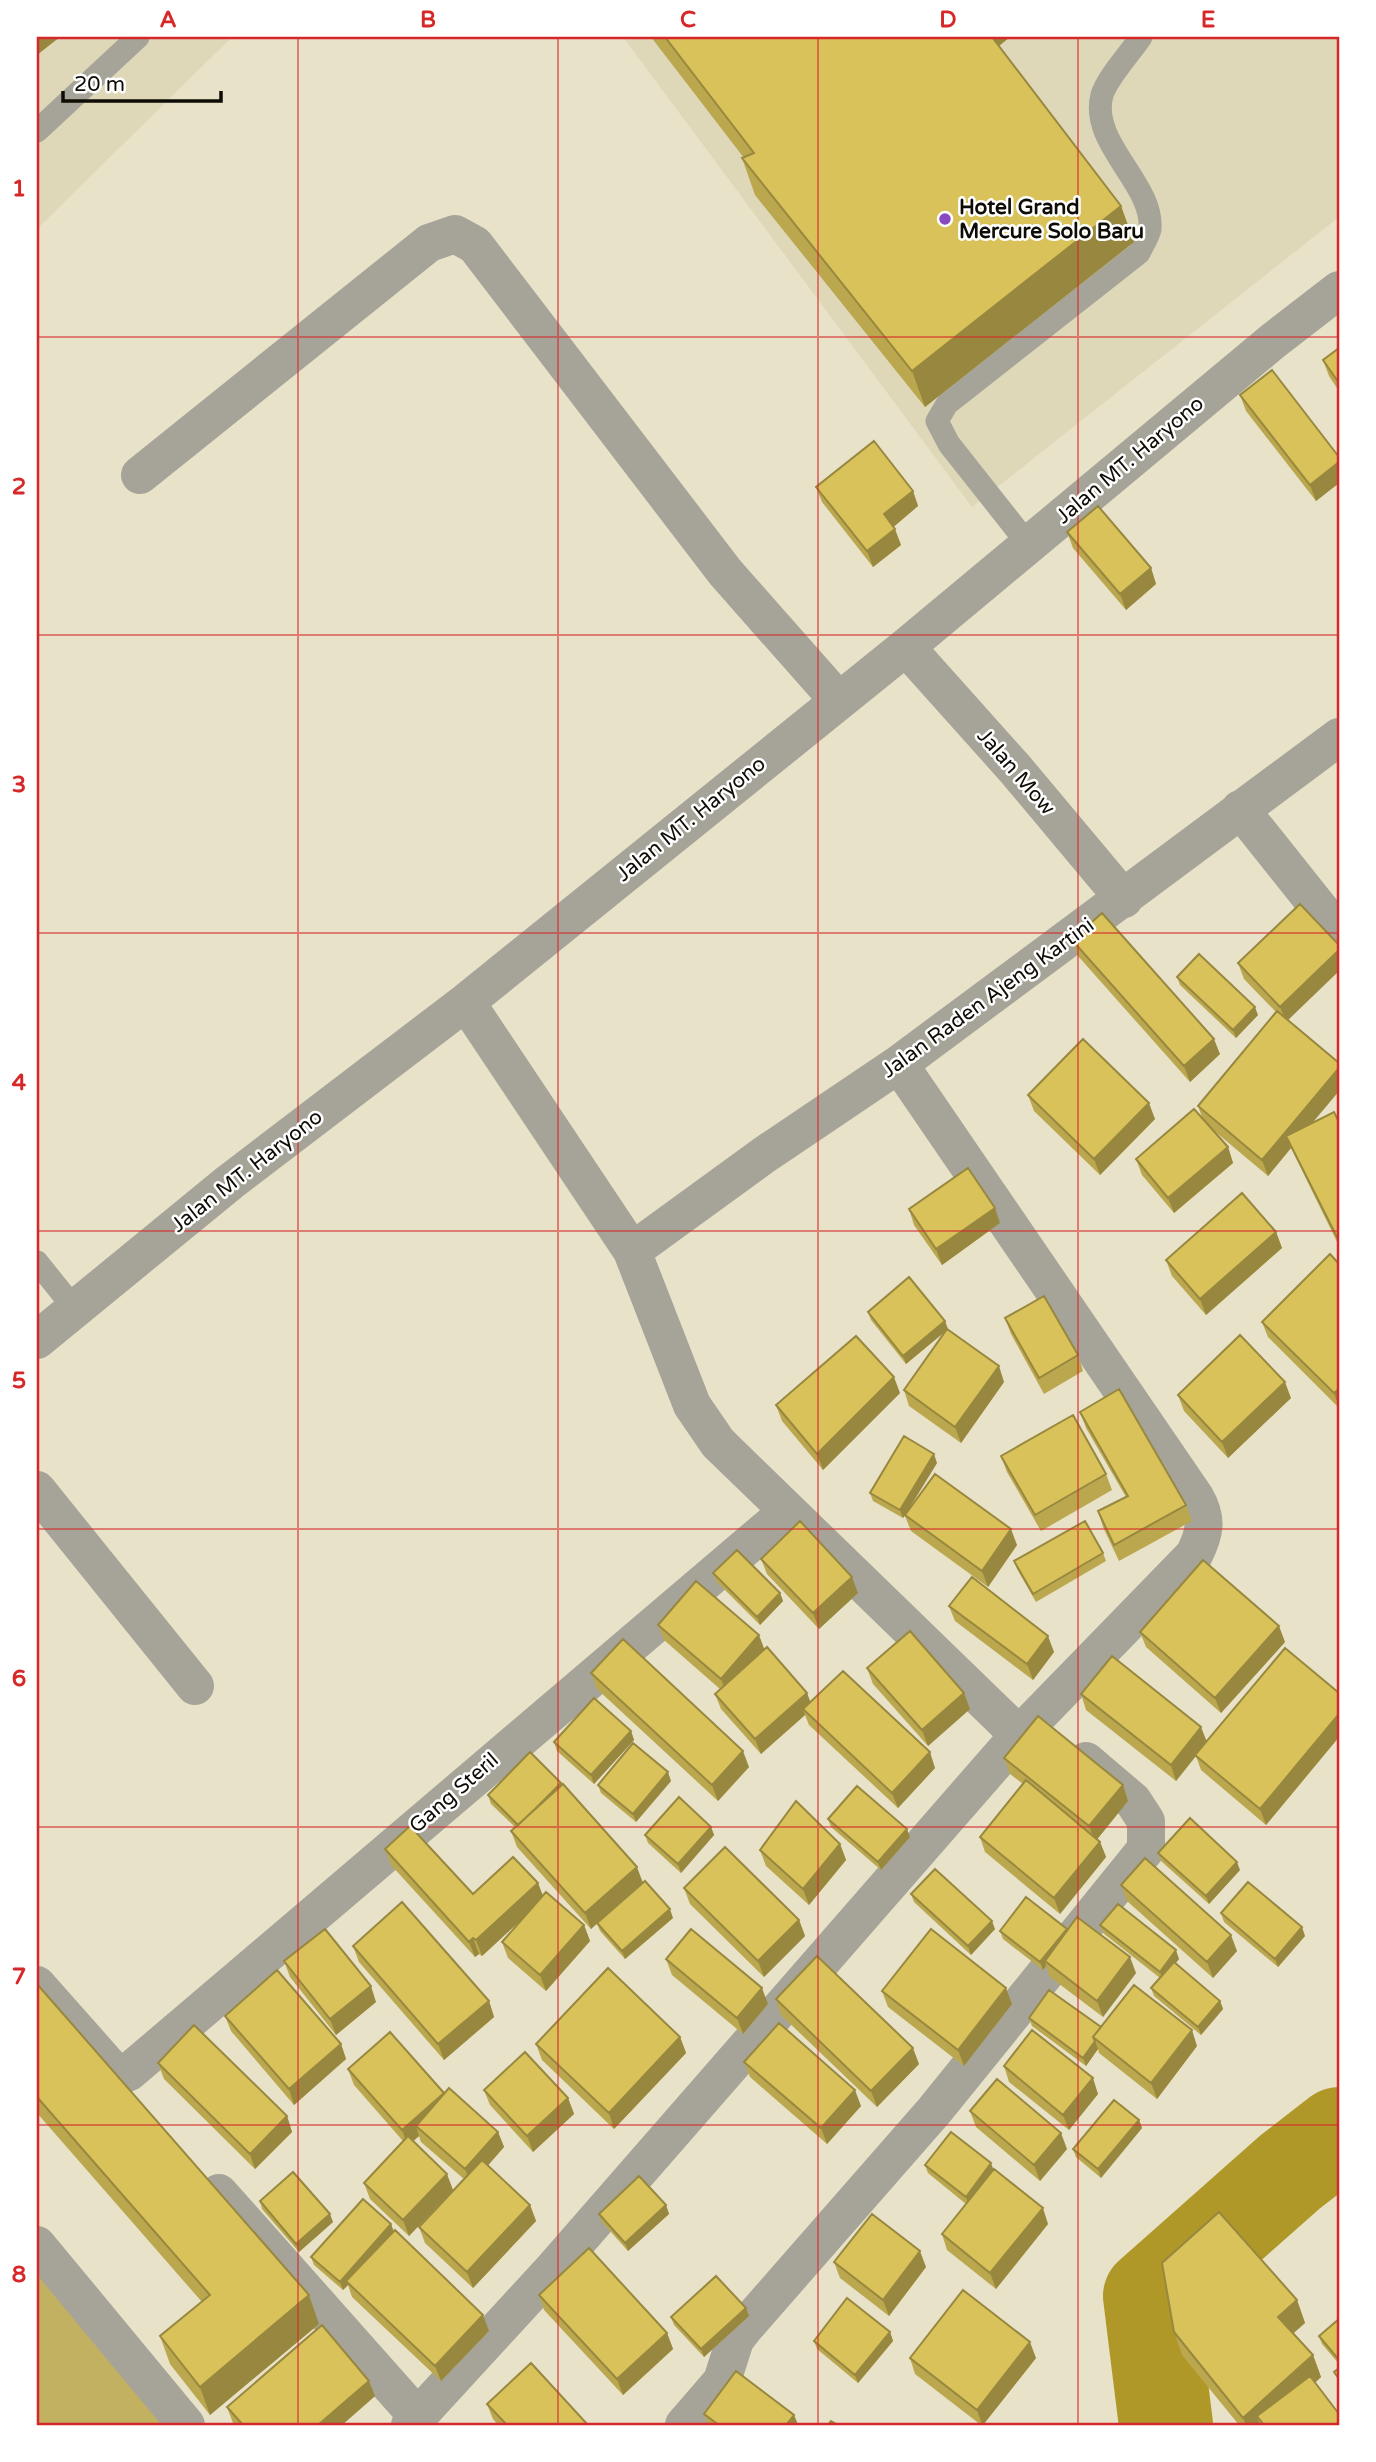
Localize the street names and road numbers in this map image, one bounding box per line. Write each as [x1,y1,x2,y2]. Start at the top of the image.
street label: Jalan MT. Haryono [1051,391,1209,529]
street label: Jalan Mow [972,724,1060,821]
street label: Jalan MT. Haryono [611,751,771,887]
street label: Jalan Raden Ajeng Kartini [877,913,1099,1083]
street label: Jalan MT. Haryono [166,1104,328,1238]
street label: Gang Steril [404,1748,504,1838]

